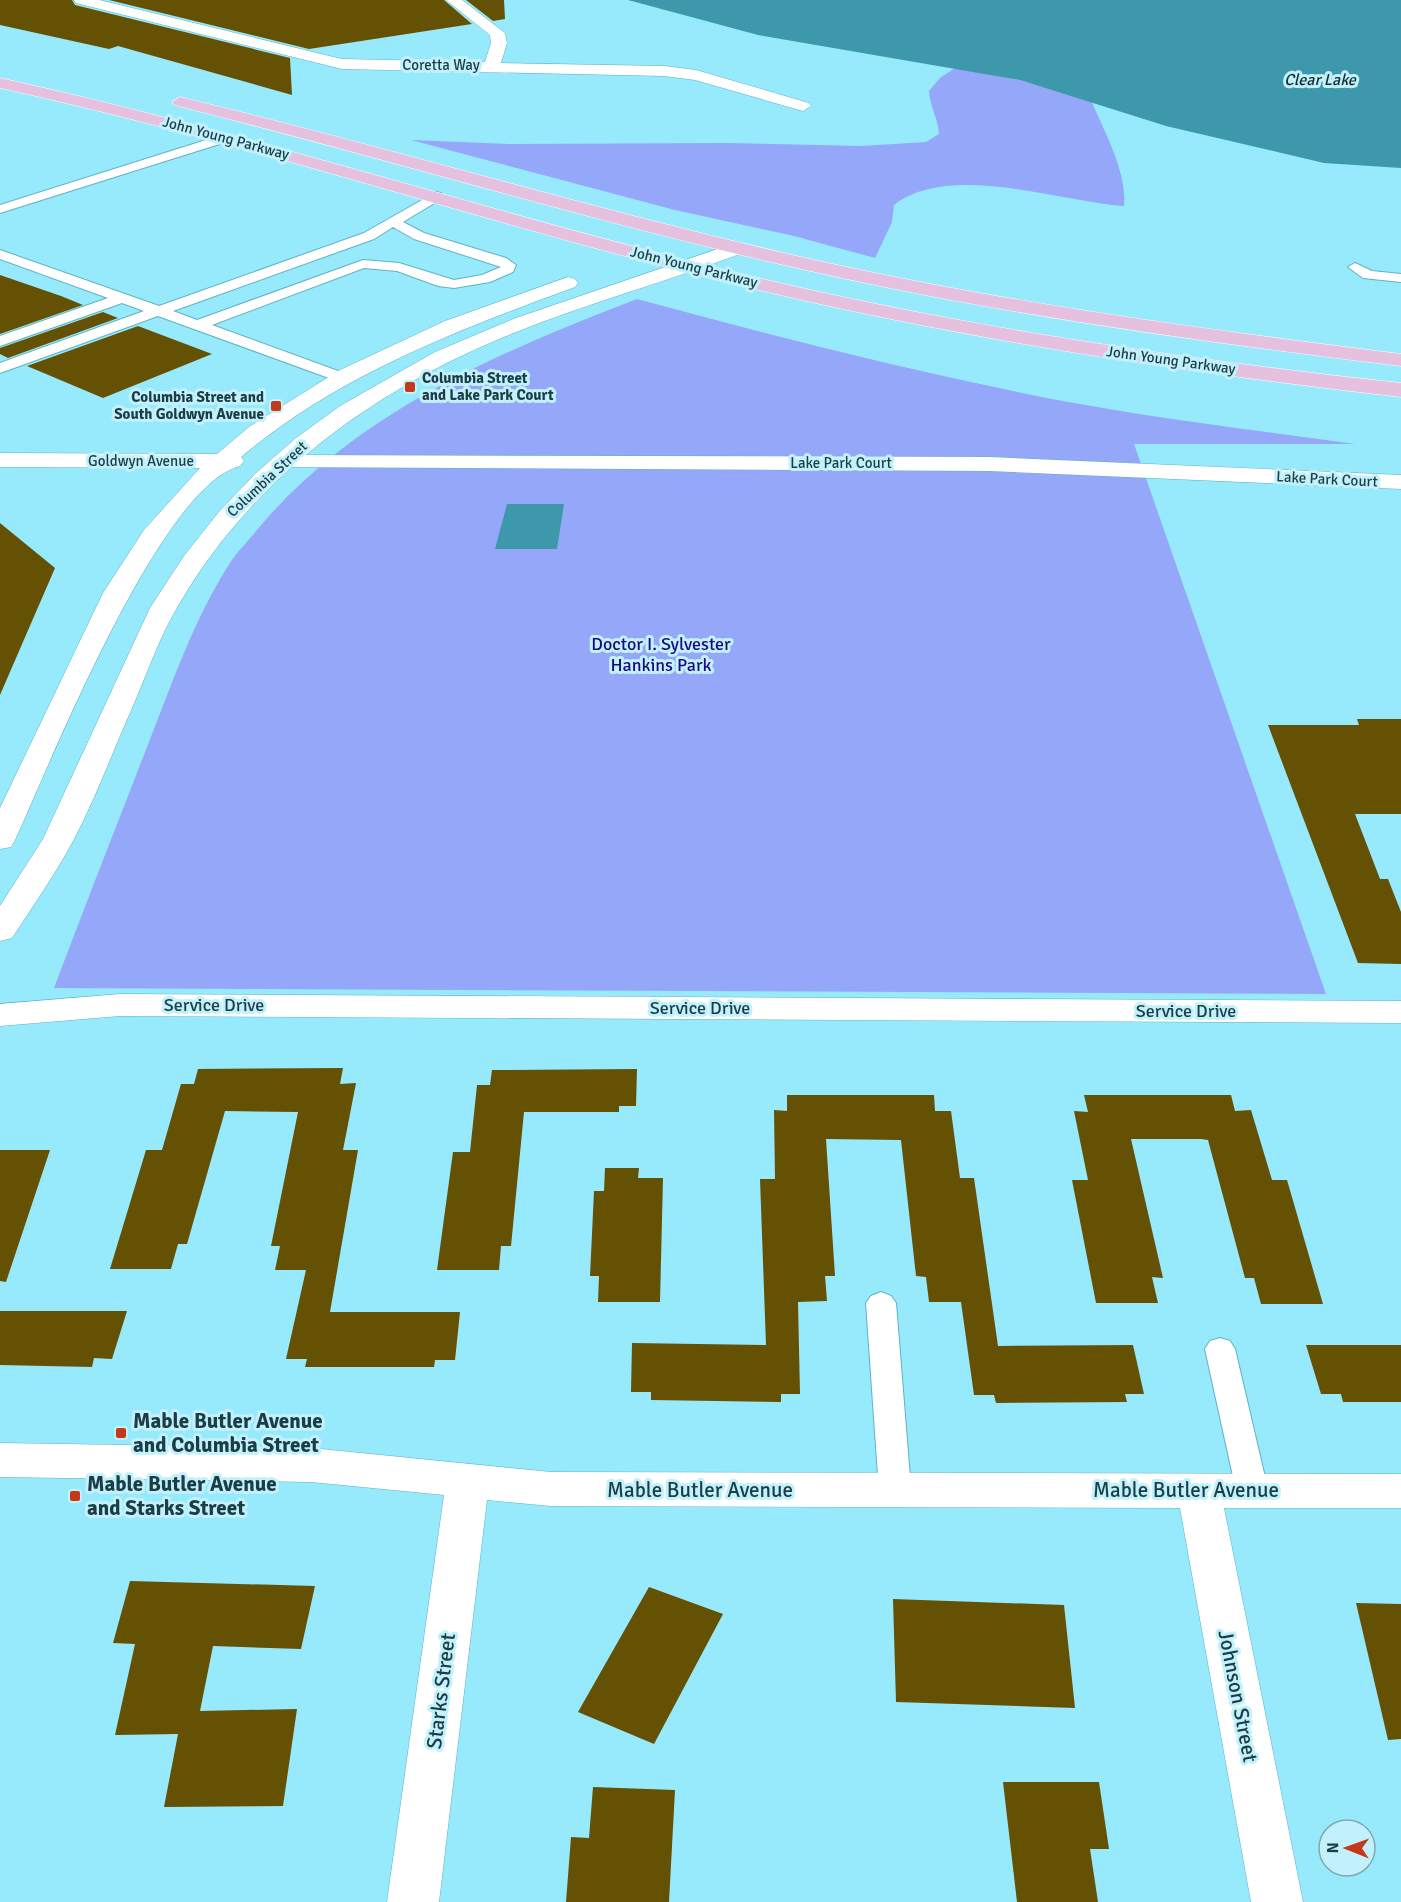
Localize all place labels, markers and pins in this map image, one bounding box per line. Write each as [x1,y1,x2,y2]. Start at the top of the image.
place label: Columbia Street and Lake Park Court [422,369,554,404]
marker: Columbia Street and Lake Park Court [403,380,417,394]
place label: Columbia Street and South Goldwyn Avenue [114,388,264,423]
marker: Columbia Street and South Goldwyn Avenue [269,399,283,413]
place label: Mable Butler Avenue and Columbia Street [133,1408,323,1458]
marker: Mable Butler Avenue and Columbia Street [114,1426,128,1440]
place label: Mable Butler Avenue and Starks Street [87,1471,277,1521]
marker: Mable Butler Avenue and Starks Street [68,1489,82,1503]

